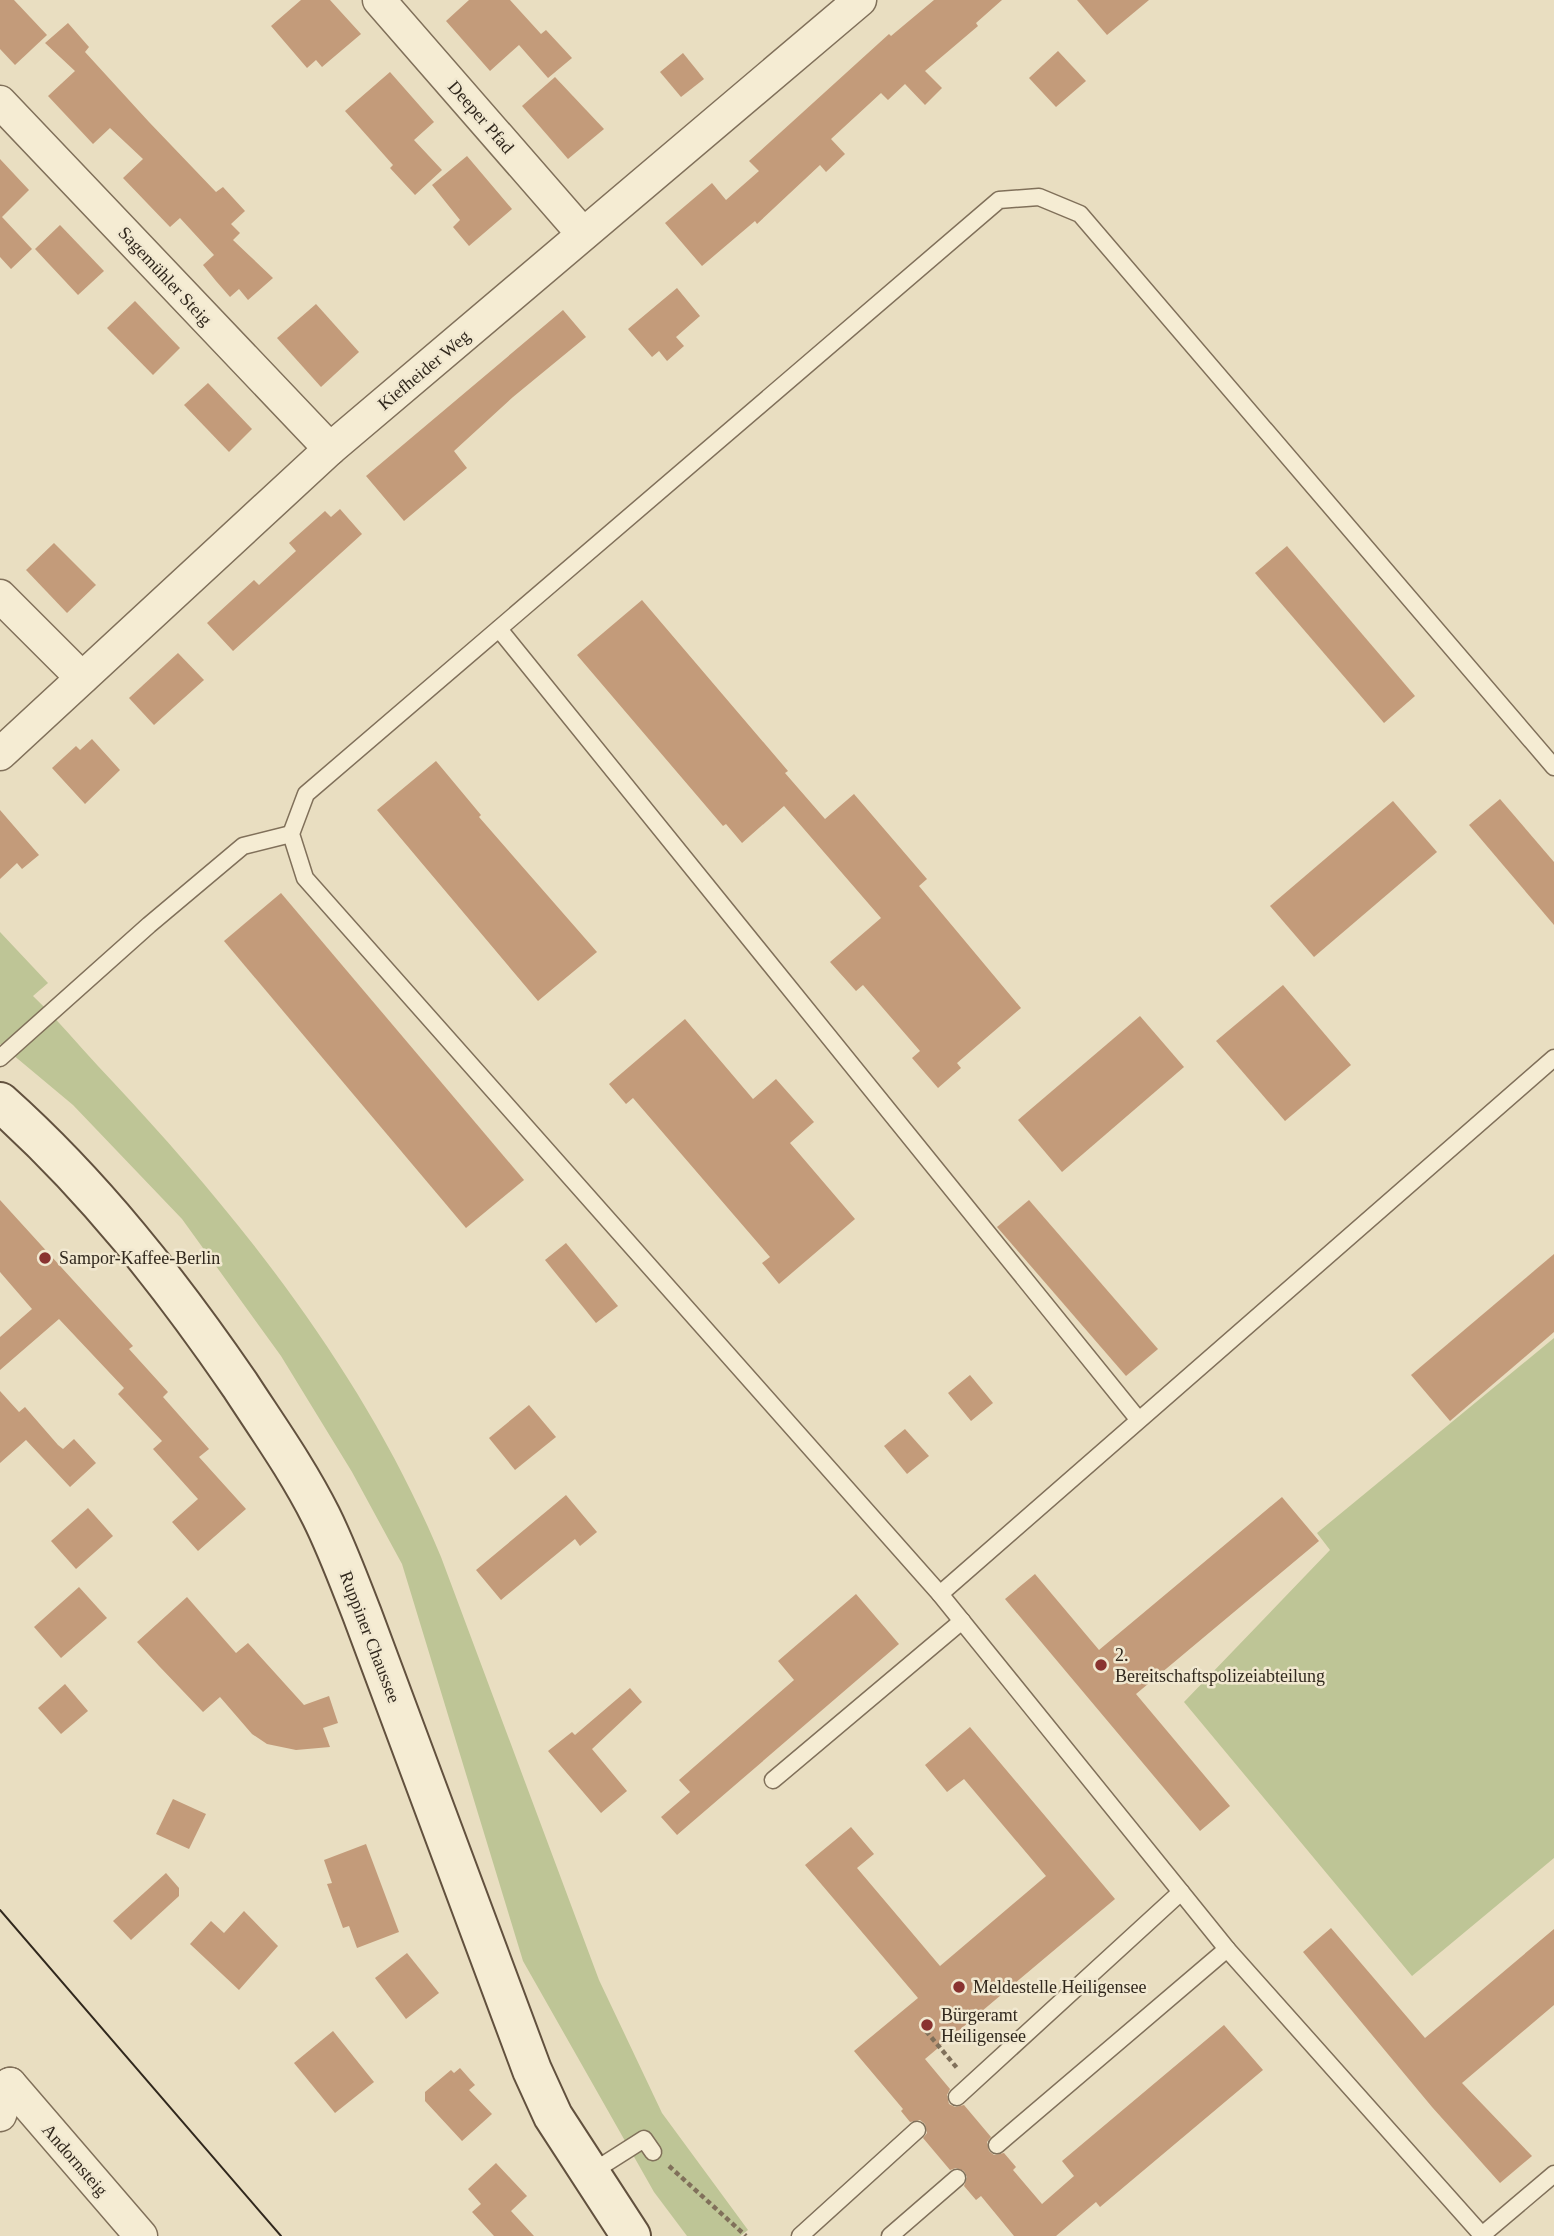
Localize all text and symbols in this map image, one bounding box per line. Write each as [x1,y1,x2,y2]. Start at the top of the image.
street label: Deeper Pfad [444,77,518,157]
street label: Sagemühler Steig [114,223,216,329]
street label: Kiefheider Weg [374,326,474,414]
place label: Sampor-Kaffee-Berlin [59,1248,220,1268]
marker: Sampor-Kaffee-Berlin [37,1250,53,1266]
street label: Ruppiner Chaussee [336,1568,404,1706]
place label: 2. Bereitschaftspolizeiabteilung [1115,1645,1325,1686]
marker: 2. Bereitschaftspolizeiabteilung [1093,1657,1109,1673]
place label: Meldestelle Heiligensee [973,1977,1146,1997]
marker: Meldestelle Heiligensee [951,1979,967,1995]
place label: Bürgeramt Heiligensee [941,2005,1026,2046]
marker: Bürgeramt Heiligensee [919,2017,935,2033]
street label: Andornsteig [38,2120,112,2200]

